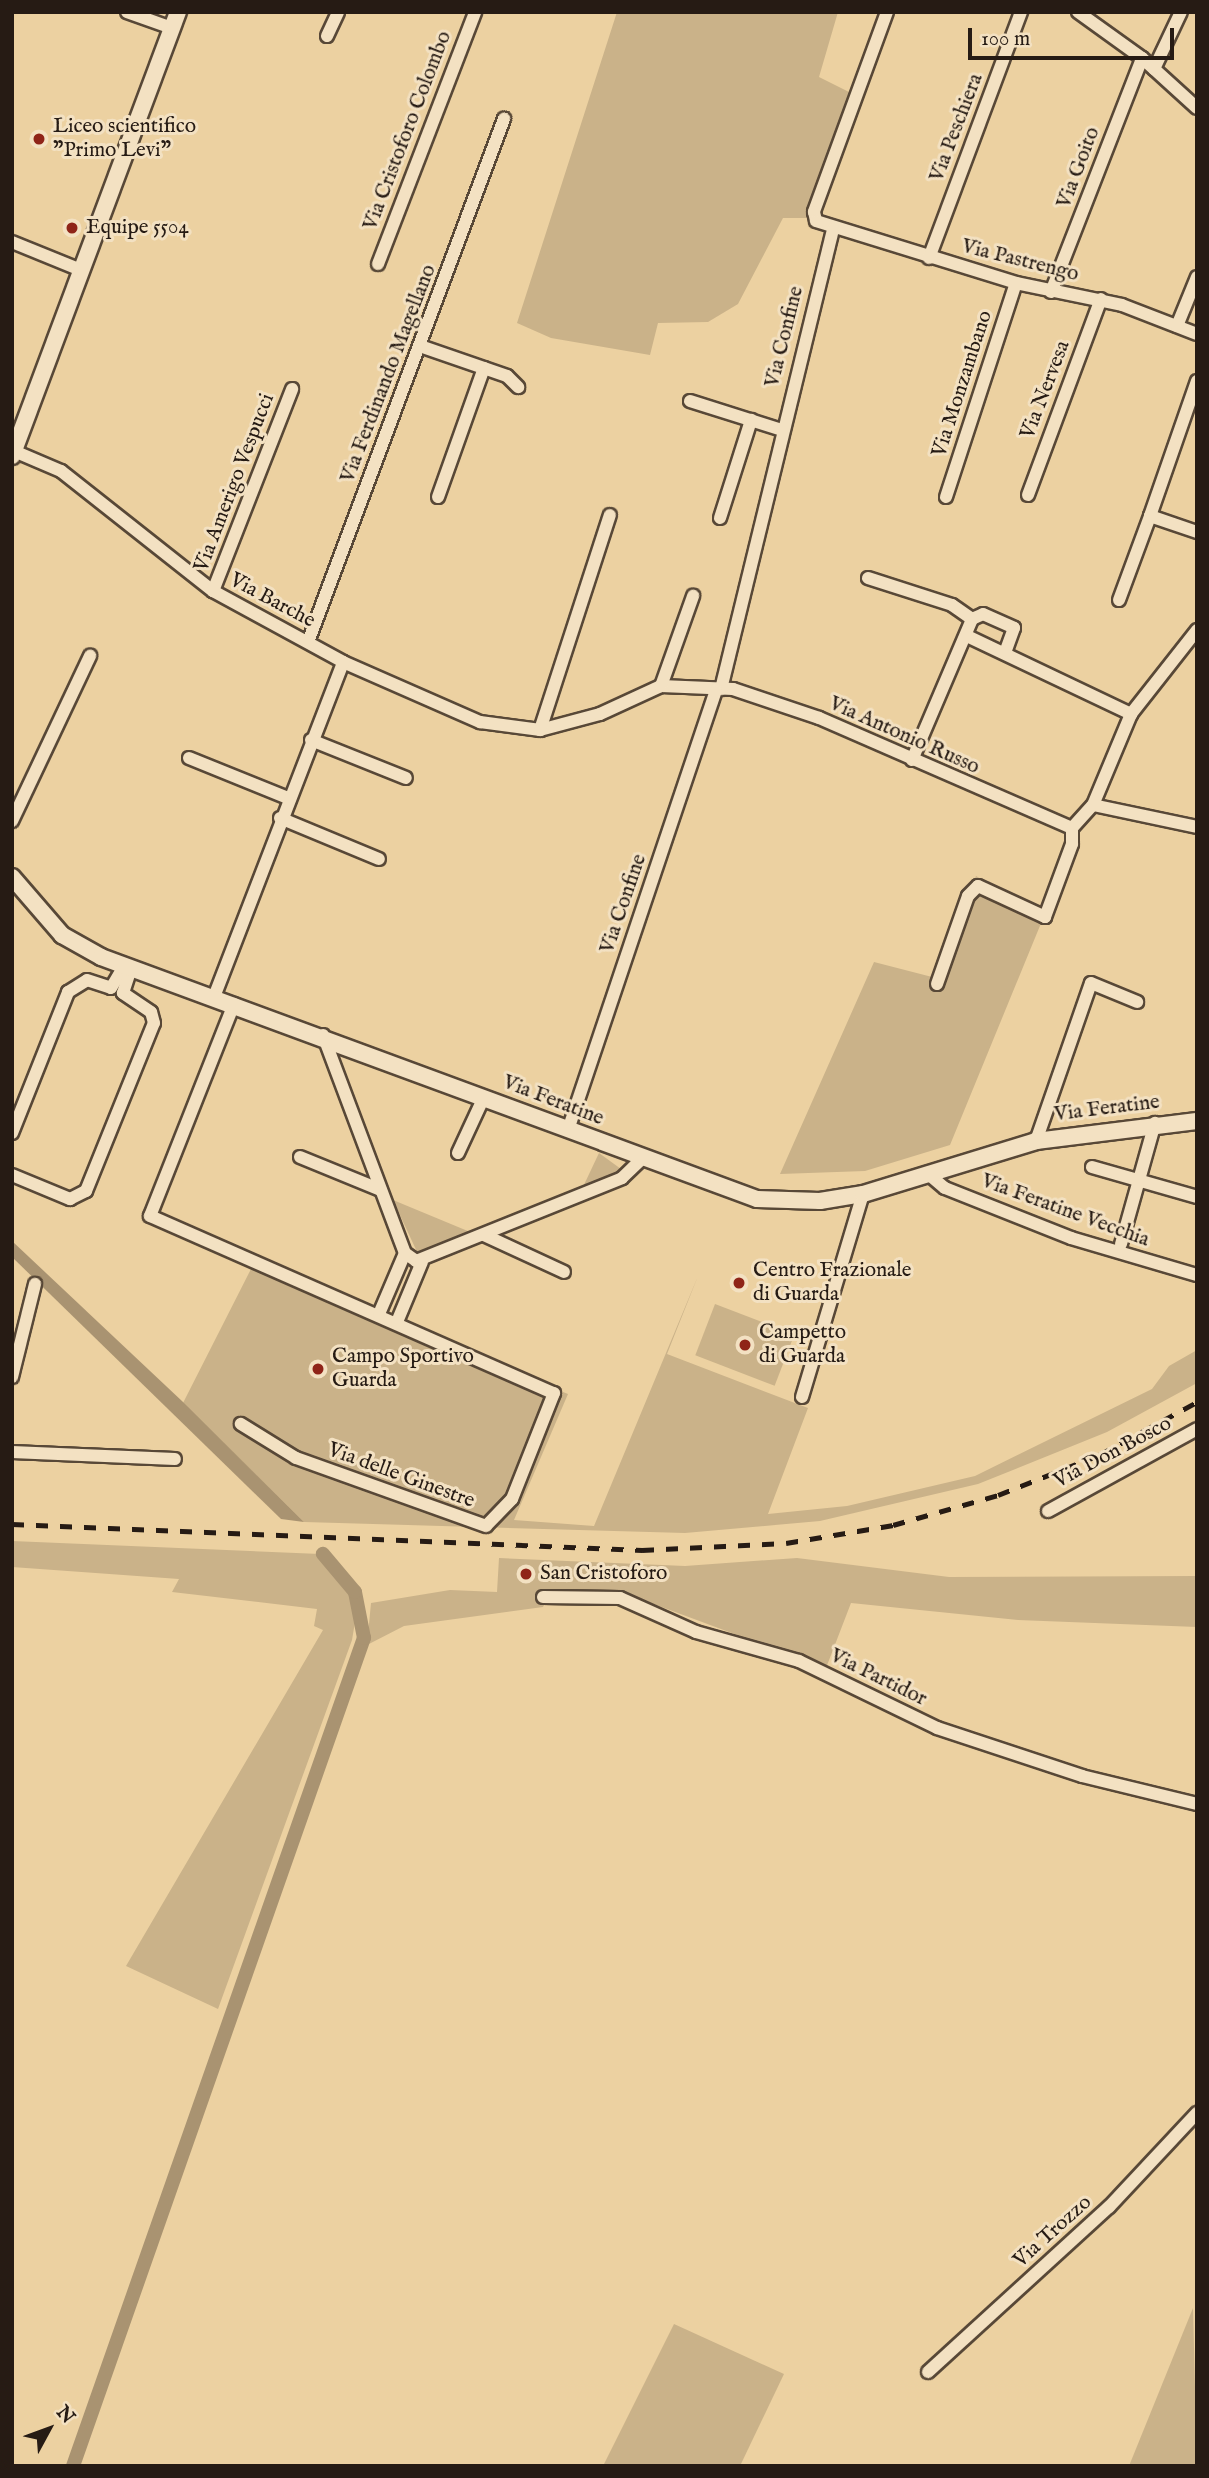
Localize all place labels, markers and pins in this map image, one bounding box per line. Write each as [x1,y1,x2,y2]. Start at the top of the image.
place label: Liceo scientifico "Primo Levi" [53,114,196,164]
marker: Liceo scientifico "Primo Levi" [31,131,47,147]
place label: Equipe 5504 [86,215,189,241]
marker: Equipe 5504 [64,220,80,236]
place label: Centro Frazionale di Guarda [753,1258,911,1308]
marker: Centro Frazionale di Guarda [731,1275,747,1291]
place label: Campetto di Guarda [759,1320,846,1370]
marker: Campetto di Guarda [737,1337,753,1353]
place label: Campo Sportivo Guarda [332,1344,474,1394]
marker: Campo Sportivo Guarda [310,1361,326,1377]
place label: San Cristoforo [540,1561,667,1587]
marker: San Cristoforo [518,1566,534,1582]

